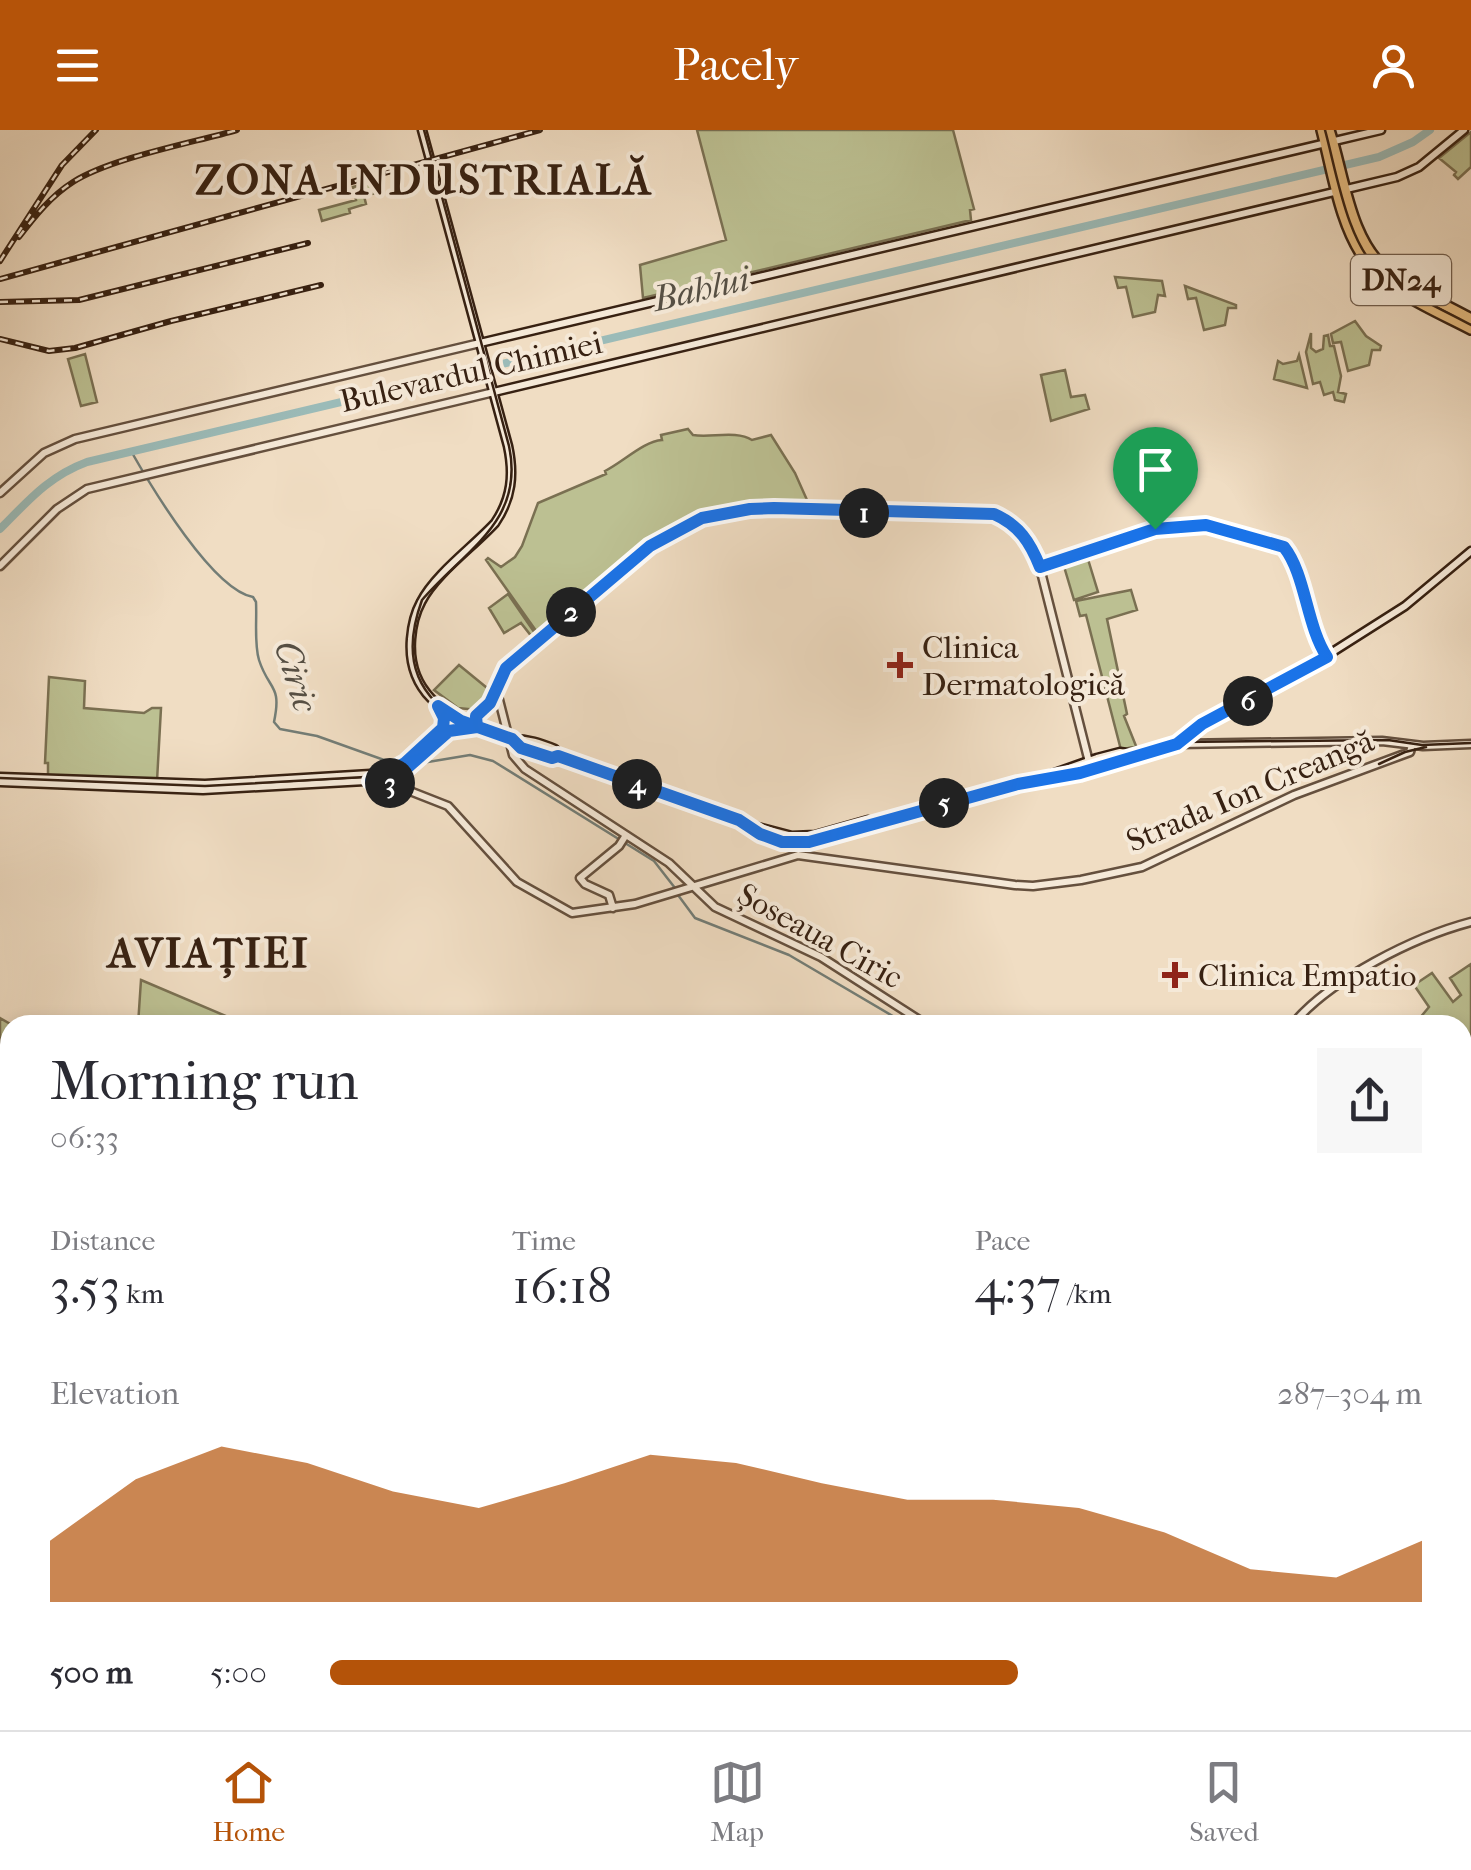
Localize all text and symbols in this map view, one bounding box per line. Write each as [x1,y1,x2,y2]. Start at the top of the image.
icon: menu [50,38,105,93]
icon: person [1366,38,1421,93]
text: Pacely [673,39,798,92]
district label: ZONA INDUSTRIALĂ [195,154,653,205]
road number: DN24 [1351,255,1451,305]
water label: Bahlui [647,257,756,320]
street label: Bulevardul Chimiei [336,324,606,420]
pin [1113,427,1198,530]
icon: arrive [1128,442,1183,497]
pin: 1 [839,488,889,538]
text: 1 [859,496,869,529]
pin: 2 [546,587,596,637]
text: 2 [564,595,578,628]
place label: Clinica Dermatologică [922,629,1126,703]
water label: Ciric [266,635,326,717]
marker: Clinica Dermatologică [887,652,913,678]
pin: 6 [1223,676,1273,726]
text: 6 [1240,684,1256,717]
street label: Strada Ion Creangă [1121,722,1380,860]
pin: 3 [365,758,415,808]
pin: 4 [612,759,662,809]
text: 3 [384,766,396,799]
text: 4 [629,767,645,800]
pin: 5 [919,778,969,828]
text: 5 [938,786,950,819]
street label: Șoseaua Ciric [731,876,909,996]
district label: AVIAȚIEI [105,929,310,979]
place label: Clinica Empatio [1198,957,1417,994]
marker: Clinica Empatio [1162,962,1188,988]
button: share [1317,1048,1422,1153]
text: Morning run [50,1049,358,1113]
text: 06:33 [50,1119,119,1156]
text: Distance [50,1224,155,1257]
text: Time [512,1224,576,1257]
text: Pace [975,1224,1030,1257]
text: 3.53 [50,1257,120,1316]
text: 16:18 [512,1257,612,1316]
text: 4:37 [975,1257,1061,1316]
text: km [120,1277,164,1310]
text: /km [1061,1277,1111,1310]
text: Elevation [50,1375,179,1412]
text: 287–304 m [1277,1375,1422,1412]
text: 500 m [50,1654,133,1691]
text: 5:00 [210,1654,267,1691]
tab: Home [212,1755,285,1848]
tab: Map [710,1755,765,1848]
tab: Saved [1189,1755,1259,1848]

